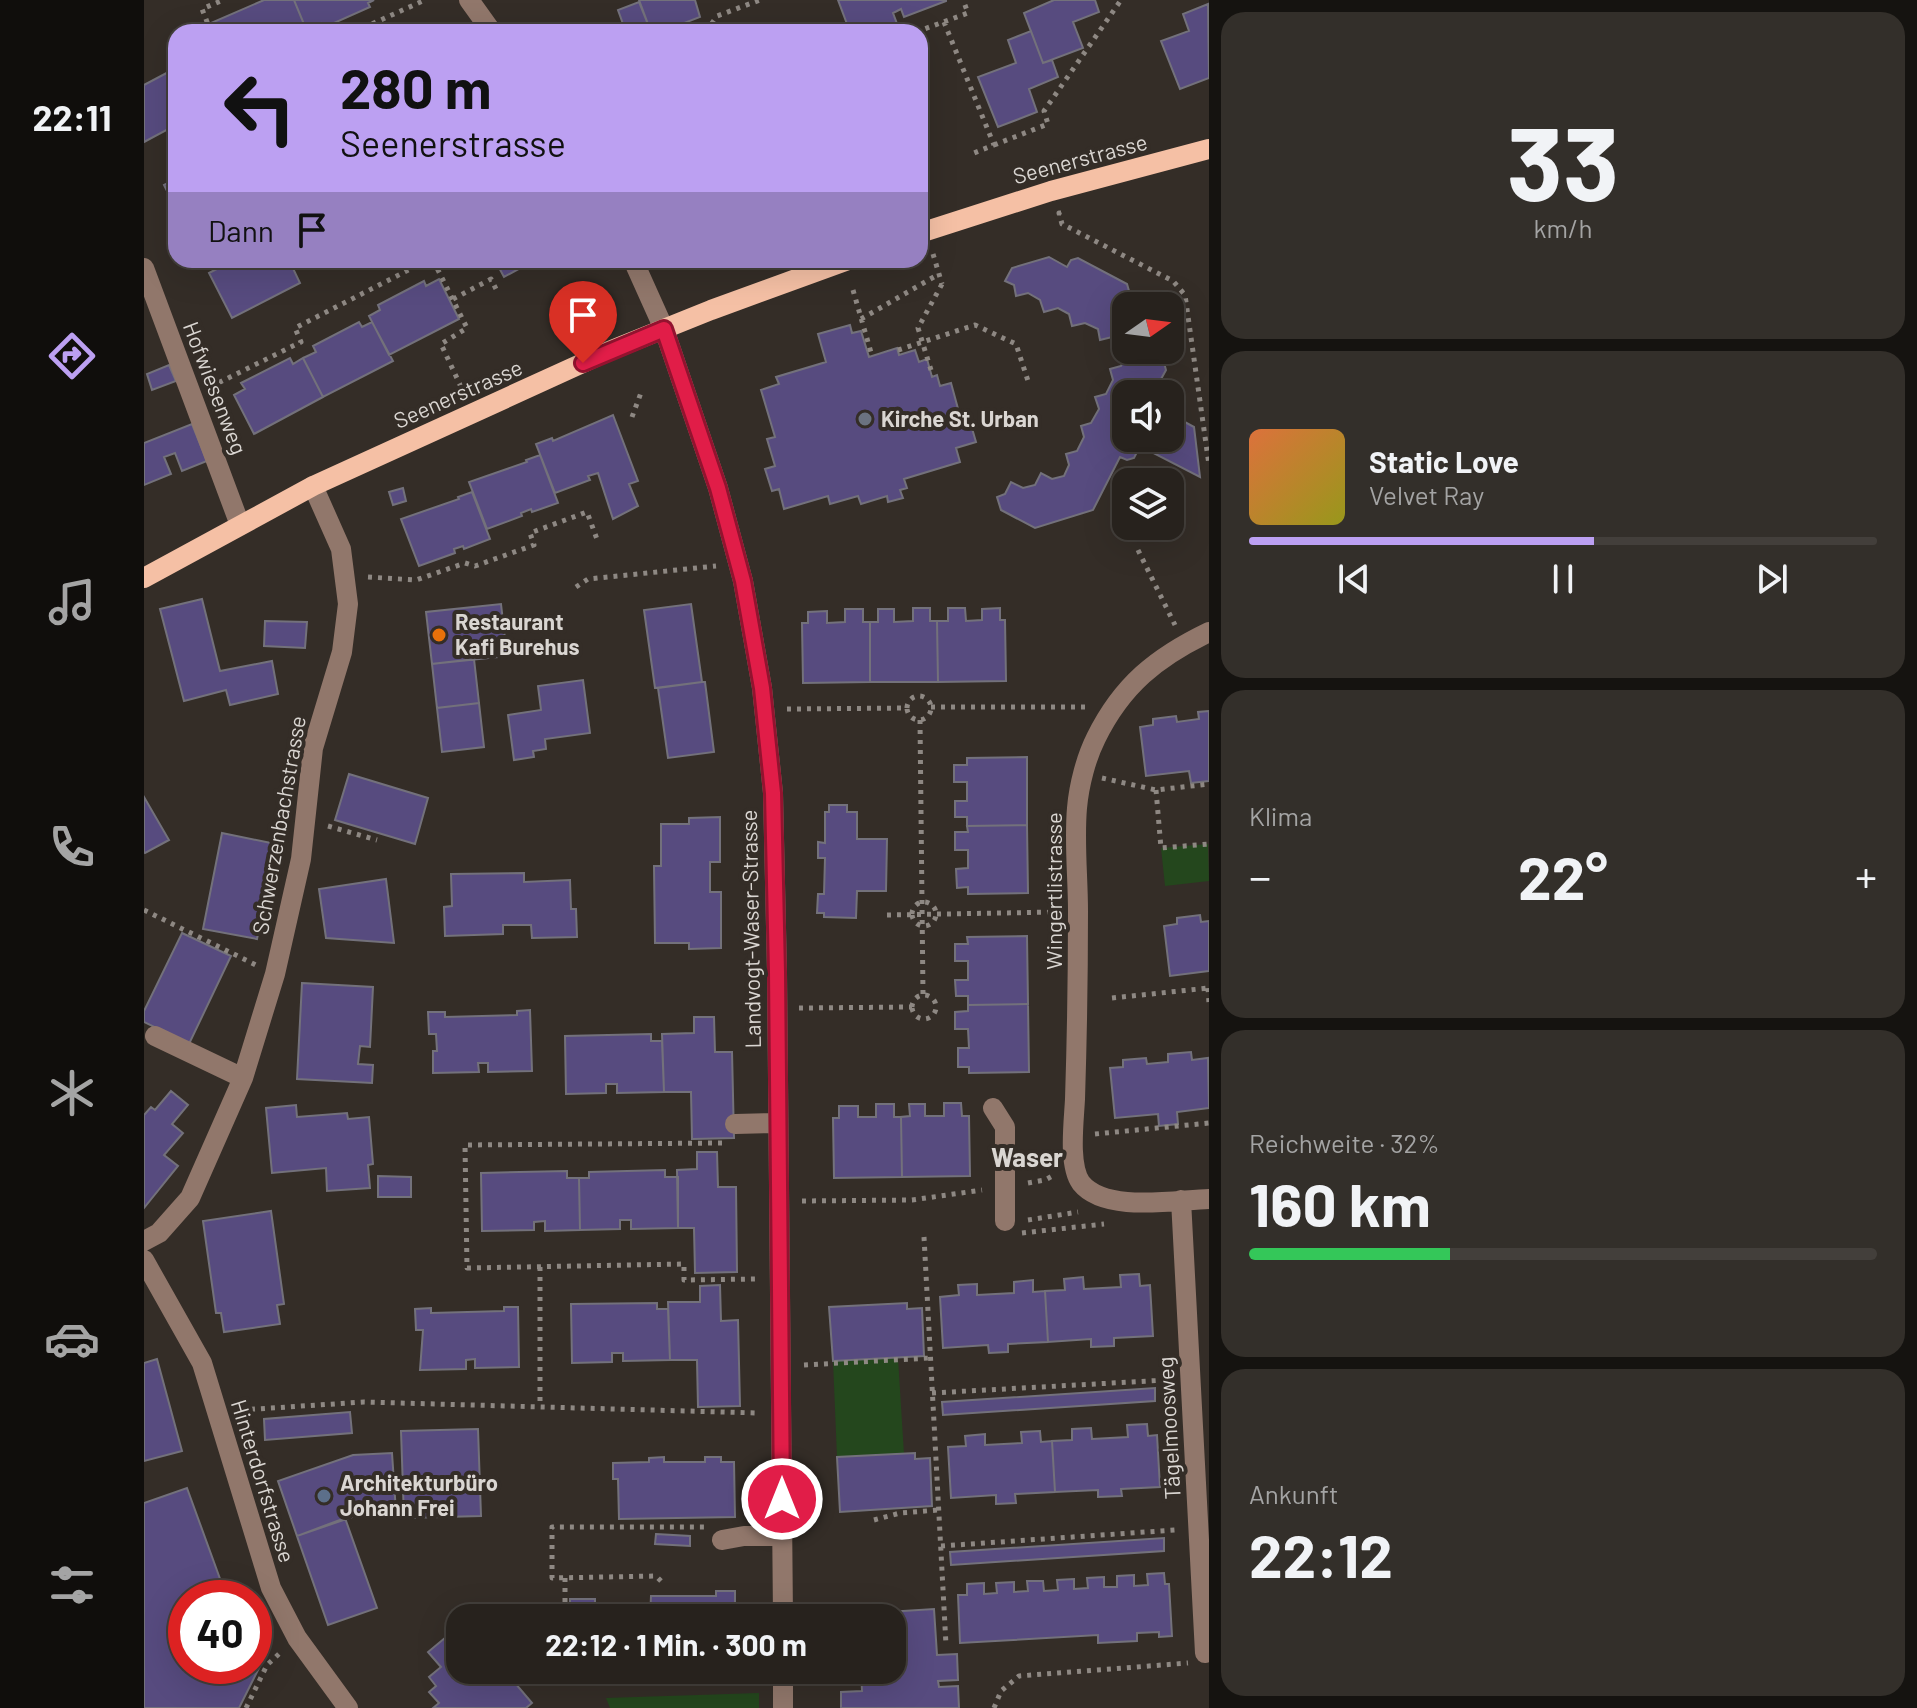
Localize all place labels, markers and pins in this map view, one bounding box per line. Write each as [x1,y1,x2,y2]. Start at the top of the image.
pin [549,281,617,363]
place label: Kirche St. Urban [881,405,1039,431]
marker: Kirche St. Urban [856,410,874,428]
place label: Restaurant Kafi Burehus [455,608,580,659]
marker: Restaurant Kafi Burehus [430,626,448,644]
place label: Architekturbüro Johann Frei [340,1469,498,1520]
marker: Architekturbüro Johann Frei [315,1487,333,1505]

